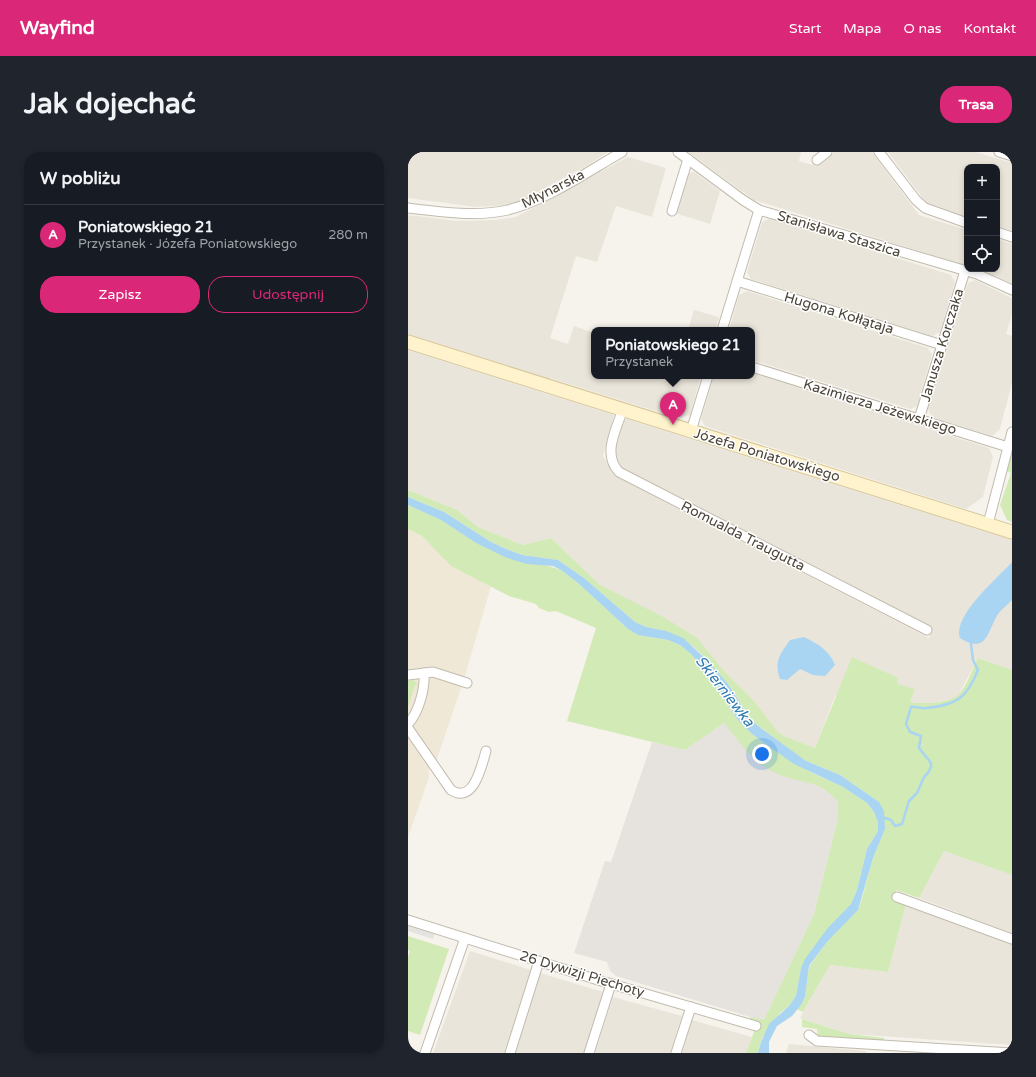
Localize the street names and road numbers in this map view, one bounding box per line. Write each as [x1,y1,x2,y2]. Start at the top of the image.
street label: Młynarska [519,166,587,212]
street label: Stanisława Staszica [775,207,903,261]
street label: Janusza Korczaka [917,286,967,404]
street label: Hugona Kołłątaja [782,288,896,338]
street label: Kazimierza Jeżewskiego [801,376,959,438]
street label: Józefa Poniatowskiego [692,425,842,485]
street label: Romualda Traugutta [678,497,808,575]
street label: 26 Dywizji Piechoty [518,947,647,1001]

